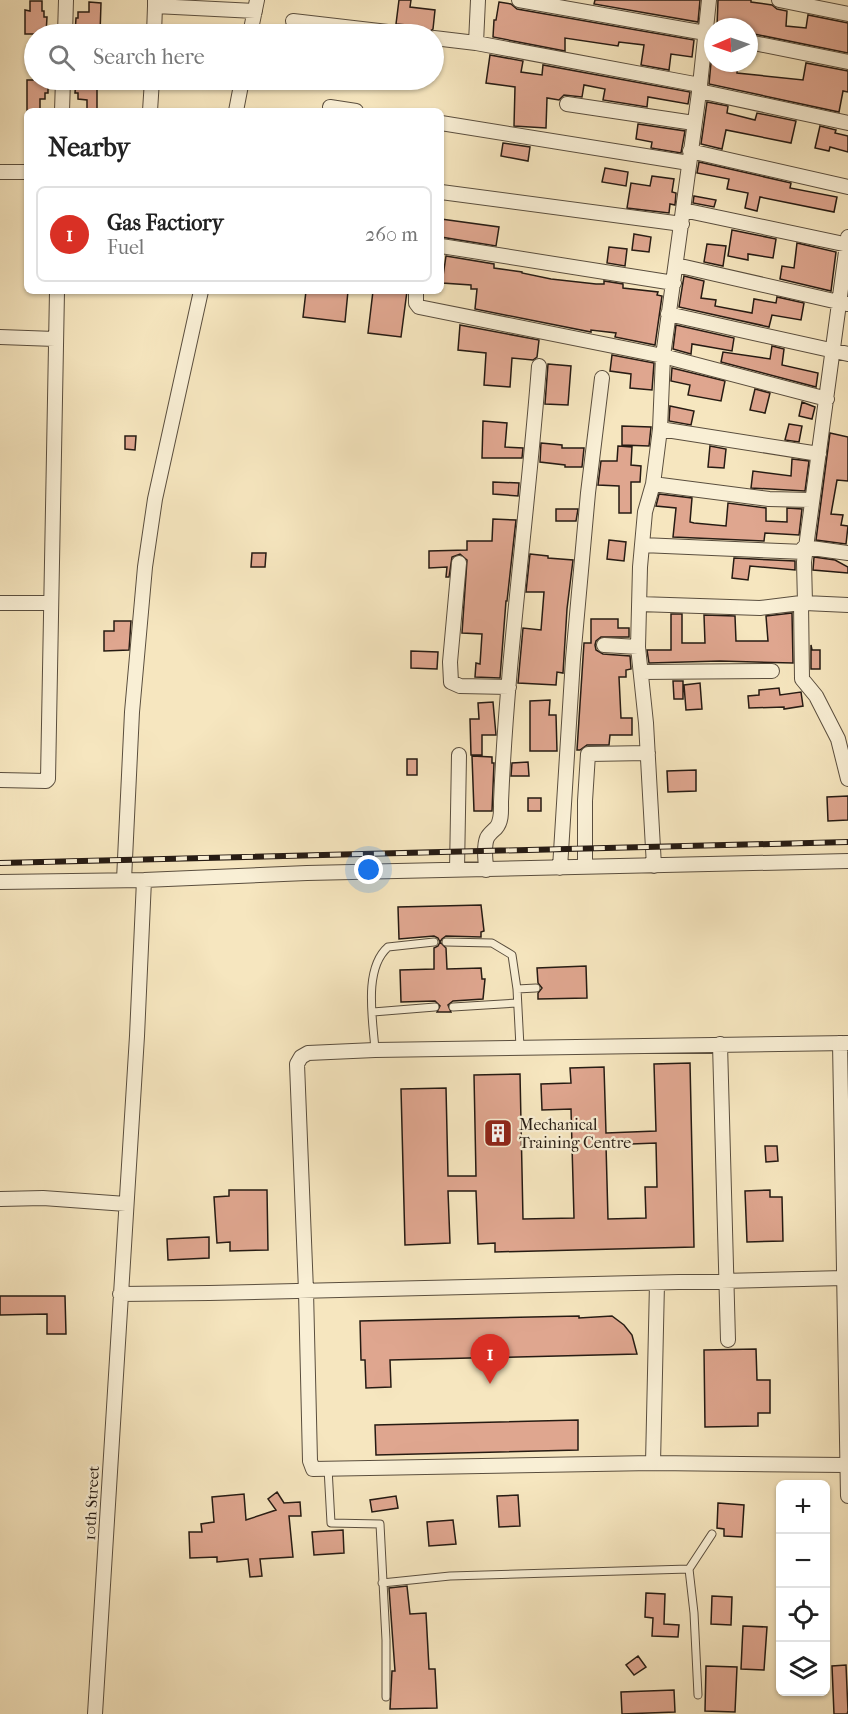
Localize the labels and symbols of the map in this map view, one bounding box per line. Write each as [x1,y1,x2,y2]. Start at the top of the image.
north arrow [704,18,758,72]
your location [354,855,383,884]
place label: Mechanical Training Centre [519,1115,631,1152]
building icon: Mechanical Training Centre [482,1117,514,1149]
pin: 1 [470,1334,510,1384]
street label: 10th Street [80,1465,103,1541]

